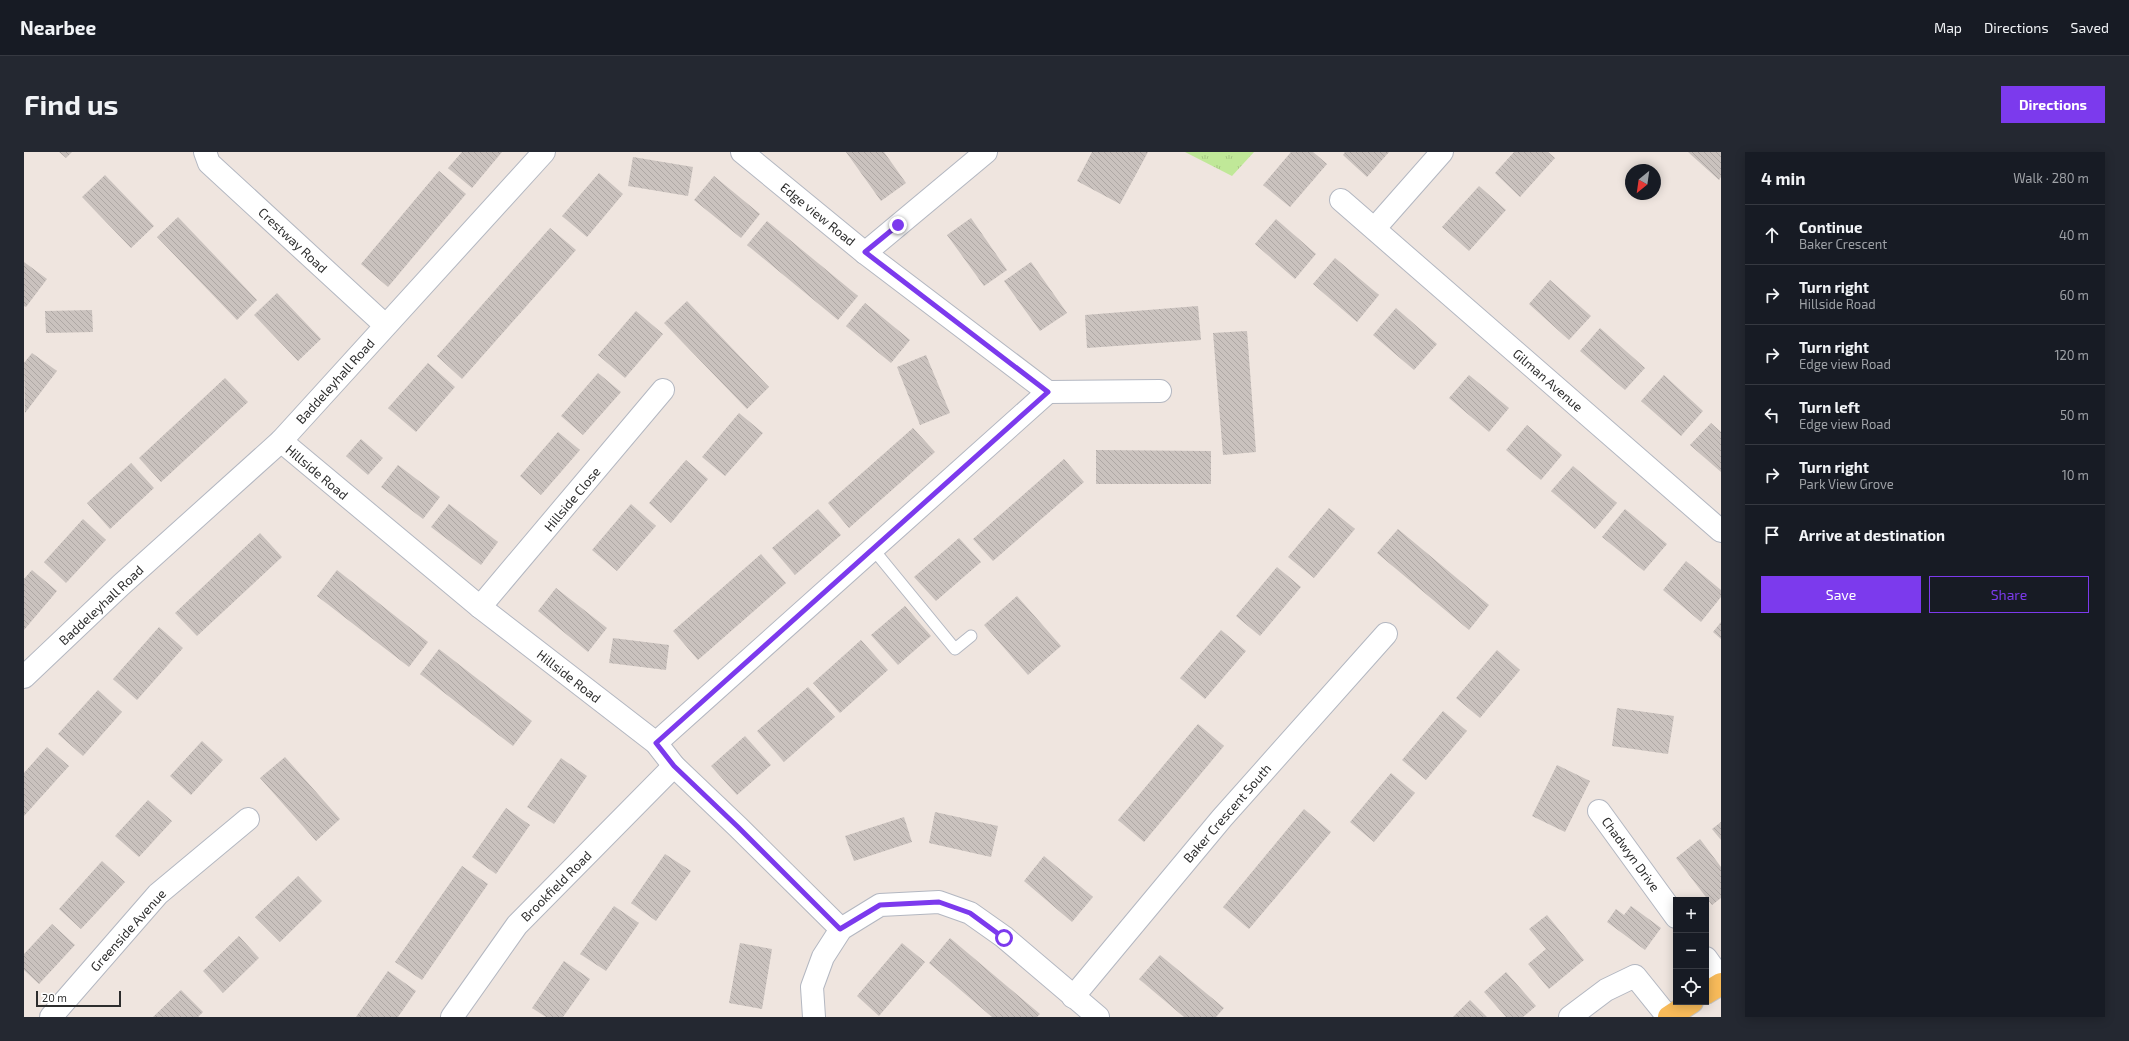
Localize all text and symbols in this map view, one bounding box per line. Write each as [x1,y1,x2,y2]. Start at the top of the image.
text: Nearbee [20,16,96,39]
text: Map [1934,19,1962,36]
text: Directions [1984,19,2049,36]
text: Saved [2071,19,2109,36]
button: Directions [2001,86,2105,123]
text: Find us [24,87,118,121]
north arrow [1625,164,1661,200]
text: 4 min [1761,168,1805,188]
text: Walk · 280 m [2013,170,2089,186]
street label: Edge view Road [777,179,859,249]
street label: Crestway Road [255,204,331,276]
route end [889,216,907,234]
text: Continue [1799,218,1862,236]
icon: ahead [1761,224,1783,246]
text: 40 m [2059,227,2089,243]
text: Baker Crescent [1799,236,1887,252]
text: Turn right [1799,278,1869,296]
icon: right [1761,284,1783,306]
text: 60 m [2059,287,2089,303]
text: Hillside Road [1799,296,1876,312]
street label: Baddeleyhall Road [292,335,378,427]
text: Turn right [1799,338,1869,356]
icon: right [1761,344,1783,366]
street label: Gilman Avenue [1510,345,1586,415]
text: 120 m [2054,347,2089,363]
text: Edge view Road [1799,356,1891,372]
text: Turn left [1799,398,1860,416]
icon: left [1761,404,1783,426]
text: 50 m [2060,407,2089,423]
text: Edge view Road [1799,416,1891,432]
street label: Hillside Road [282,441,352,503]
text: Turn right [1799,458,1869,476]
street label: Hillside Close [540,464,604,534]
icon: right [1761,464,1783,486]
text: 10 m [2062,467,2089,483]
text: Park View Grove [1799,476,1894,492]
icon: arrive [1761,524,1783,546]
text: Arrive at destination [1799,526,1945,544]
street label: Baddeleyhall Road [55,562,147,648]
button: Save [1761,576,1921,613]
button: Share [1929,576,2089,613]
street label: Hillside Road [534,646,604,706]
street label: Baker Crescent South [1180,760,1274,866]
street label: Chadwyn Drive [1599,814,1663,894]
street label: Brookfield Road [517,847,595,925]
street label: Greenside Avenue [87,886,169,974]
map controls [1673,897,1709,1005]
button: + [1673,897,1709,933]
route start [995,929,1013,947]
button: − [1673,933,1709,969]
button: locate [1673,969,1709,1005]
scale bar [36,989,121,1008]
text: 20 m [42,991,67,1004]

